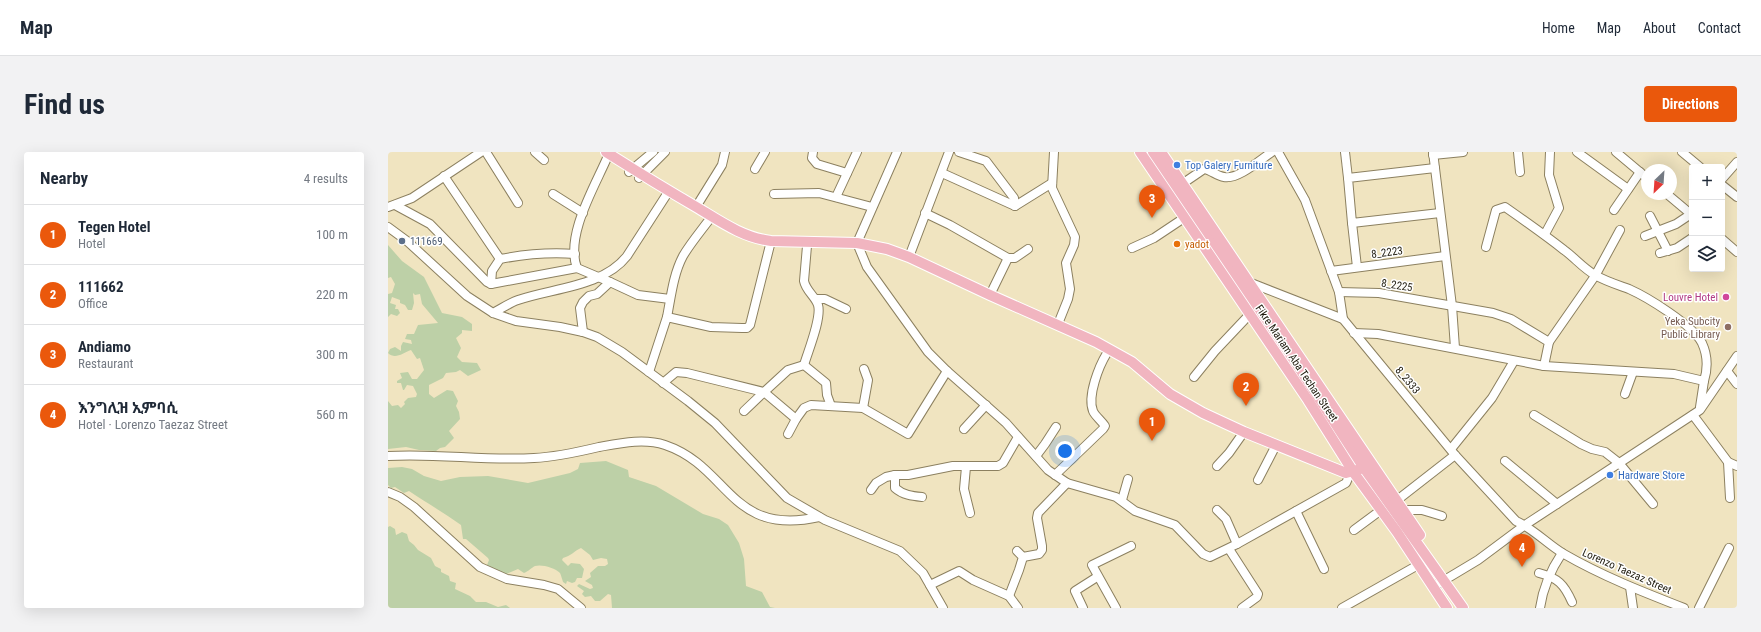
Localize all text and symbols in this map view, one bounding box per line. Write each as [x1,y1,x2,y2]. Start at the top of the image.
text: Map [20,16,53,39]
text: Home [1542,20,1575,36]
text: Map [1597,20,1621,36]
text: About [1643,20,1676,36]
text: Contact [1698,20,1741,36]
button: Directions [1644,86,1737,122]
text: Find us [24,88,105,121]
place label: Top Galery Furniture [1185,159,1272,172]
marker: Top Galery Furniture [1172,160,1182,170]
north arrow [1641,164,1677,200]
map controls [1689,164,1725,272]
button: + [1689,164,1725,200]
text: Nearby [40,168,88,188]
text: 4 results [304,171,348,186]
pin: 3 [1139,185,1165,218]
button: − [1689,200,1725,236]
text: Tegen Hotel [78,218,150,236]
text: 1 [50,227,56,242]
text: 100 m [316,227,348,242]
place label: 111669 [410,235,443,248]
text: Hotel [78,236,106,251]
marker: 111669 [397,236,407,246]
button: layers [1689,236,1725,272]
place label: yadot [1185,238,1209,251]
marker: yadot [1172,239,1182,249]
street label: 8_2223 [1371,244,1404,261]
street label: 8_2225 [1380,277,1414,294]
text: 111662 [78,278,123,296]
text: 2 [50,287,56,302]
text: 220 m [316,287,348,302]
place label: Louvre Hotel [1663,291,1718,304]
marker: Louvre Hotel [1721,292,1731,302]
text: Office [78,296,108,311]
street label: Fikre Mariam Aba Techan Street [1253,302,1341,424]
place label: Yeka Subcity Public Library [1661,315,1720,341]
marker: Yeka Subcity Public Library [1723,322,1733,332]
text: Andiamo [78,338,131,356]
text: 3 [50,347,56,362]
text: 300 m [316,347,348,362]
text: Restaurant [78,356,133,371]
street label: 8_2333 [1392,364,1423,397]
pin: 2 [1233,373,1259,406]
text: እንግሊዝ ኢምባሲ [78,399,178,417]
text: 4 [50,407,56,422]
text: 560 m [316,407,348,422]
pin: 1 [1139,408,1165,441]
text: Hotel · Lorenzo Taezaz Street [78,417,228,432]
your location [1055,441,1075,461]
place label: Hardware Store [1618,469,1685,482]
marker: Hardware Store [1605,470,1615,480]
pin: 4 [1509,534,1535,567]
street label: Lorenzo Taezaz Street [1580,546,1673,597]

